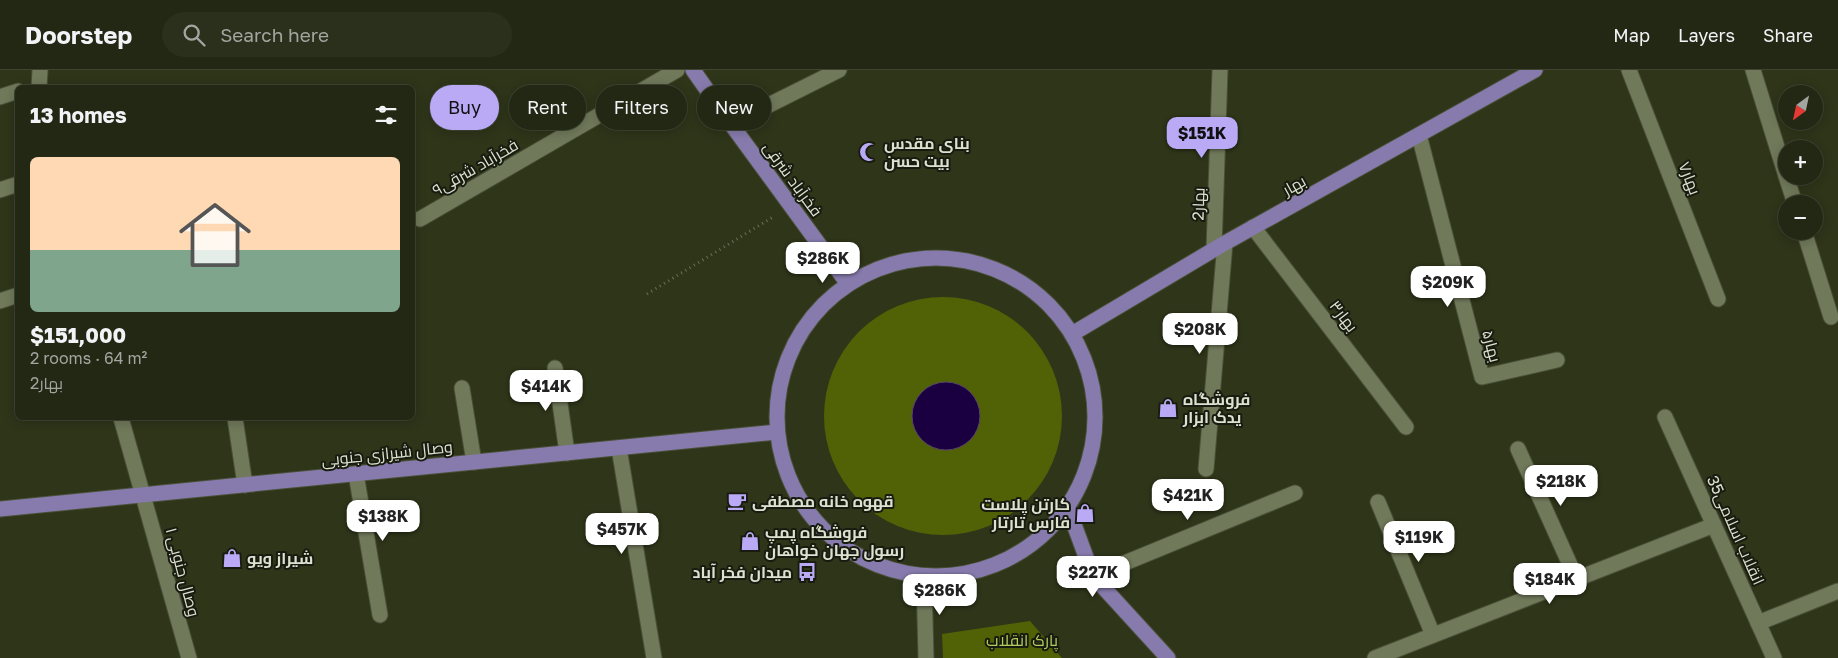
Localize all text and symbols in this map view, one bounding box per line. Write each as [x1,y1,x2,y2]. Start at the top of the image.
search box [162,12,512,57]
text: Doorstep [25,20,132,49]
icon: search [180,21,208,49]
text: Search here [220,23,329,46]
text: Map [1613,24,1650,46]
text: Layers [1678,24,1735,46]
text: Share [1763,24,1813,46]
chip: Buy [430,85,499,130]
chip: Rent [509,85,586,130]
chip: Filters [596,85,687,130]
chip: New [697,85,771,130]
north arrow [1778,85,1822,130]
map controls [1778,85,1823,240]
icon: filters [372,101,400,129]
text: 13 homes [30,102,127,128]
pin: $151K [1167,116,1237,159]
text: $151K [1178,123,1226,143]
place label: بنای مقدس بیت حسن [884,133,970,171]
street label: فخرآباد شرقی۹ [428,134,522,201]
street label: فخرآباد شرقی [758,138,827,221]
button: + [1778,140,1823,185]
mosque icon: بنای مقدس بیت حسن [858,141,880,163]
street label: بهار۷ [1674,159,1705,198]
street label: بهار [1278,170,1310,201]
street label: 2بهار [1187,187,1210,221]
icon: home [170,190,260,280]
button: − [1778,195,1823,240]
pin: $286K [788,242,858,284]
text: $286K [797,248,849,268]
pin: $209K [1413,266,1483,308]
text: $209K [1422,272,1474,292]
street label: بهار۳ [1325,296,1362,336]
pin: $208K [1165,312,1235,355]
text: $208K [1174,319,1226,339]
text: $151,000 [30,322,126,348]
street label: بهار۵ [1477,328,1506,365]
text: 2 rooms · 64 m² [30,348,147,368]
pin: $414K [511,370,581,412]
text: 2بهار [30,373,63,393]
text: $414K [521,376,571,396]
place label: فروشگاه یدک ابزار [1182,389,1250,427]
shop icon: فروشگاه یدک ابزار [1157,397,1179,419]
street label: وصال شیرازی جنوبی [320,436,454,471]
pin: $218K [1526,464,1596,507]
text: $218K [1536,471,1586,491]
street label: 35انقلاب اسلامی [1702,472,1769,588]
pin: $421K [1153,478,1223,521]
text: $421K [1163,485,1213,505]
cafe icon: قهوه خانه مصطفی [726,490,748,512]
place label: قهوه خانه مصطفی [752,491,894,511]
place label: کارتن پلاست فارس تارتار [981,494,1070,532]
pin: $138K [348,500,418,542]
shop icon: کارتن پلاست فارس تارتار [1074,502,1096,524]
text: $138K [358,506,408,526]
pin: $457K [587,512,657,555]
text: $457K [597,519,647,539]
pin: $119K [1384,520,1454,563]
place label: فروشگاه پمپ رسول جهان خواهان [765,522,904,560]
street label: وصال جنوبی ۱ [161,525,204,619]
text: $119K [1395,527,1443,547]
shop icon: فروشگاه پمپ رسول جهان خواهان [739,530,761,552]
shop icon: شیراز ویو [221,547,243,569]
place label: شیراز ویو [247,548,313,568]
pin: $227K [1058,556,1128,598]
bus stop icon: میدان فخر آباد [796,561,818,583]
place label: میدان فخر آباد [693,562,792,582]
text: $227K [1068,562,1118,582]
pin: $184K [1515,562,1585,605]
text: $184K [1525,569,1575,589]
pin: $286K [905,574,975,616]
text: $286K [914,580,966,600]
park label: پارک انقلاب [986,630,1059,652]

